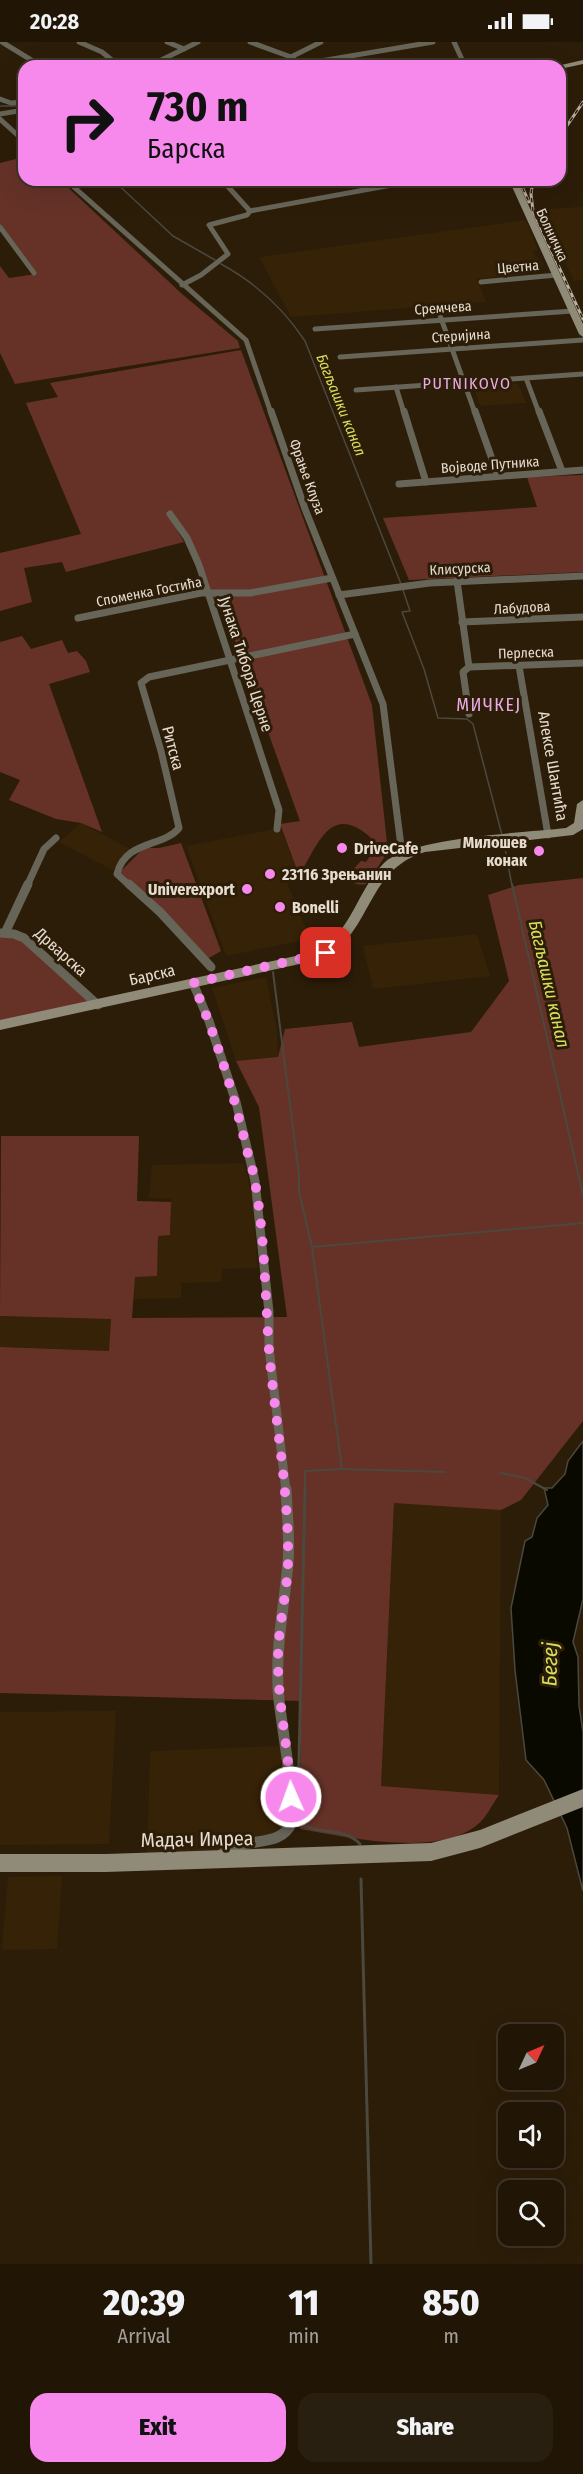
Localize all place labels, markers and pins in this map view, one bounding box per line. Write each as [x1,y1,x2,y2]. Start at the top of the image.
place label: Милошев конак [463,833,528,870]
place label: DriveCafe [354,839,418,858]
marker: DriveCafe [335,841,349,855]
marker: Милошев конак [532,844,546,858]
place label: 23116 Зрењанин [281,865,392,884]
marker: 23116 Зрењанин [263,867,277,881]
place label: Univerexport [148,880,235,899]
marker: Univerexport [240,882,254,896]
place label: Bonelli [292,898,339,917]
marker: Bonelli [273,900,287,914]
pin [300,927,351,978]

